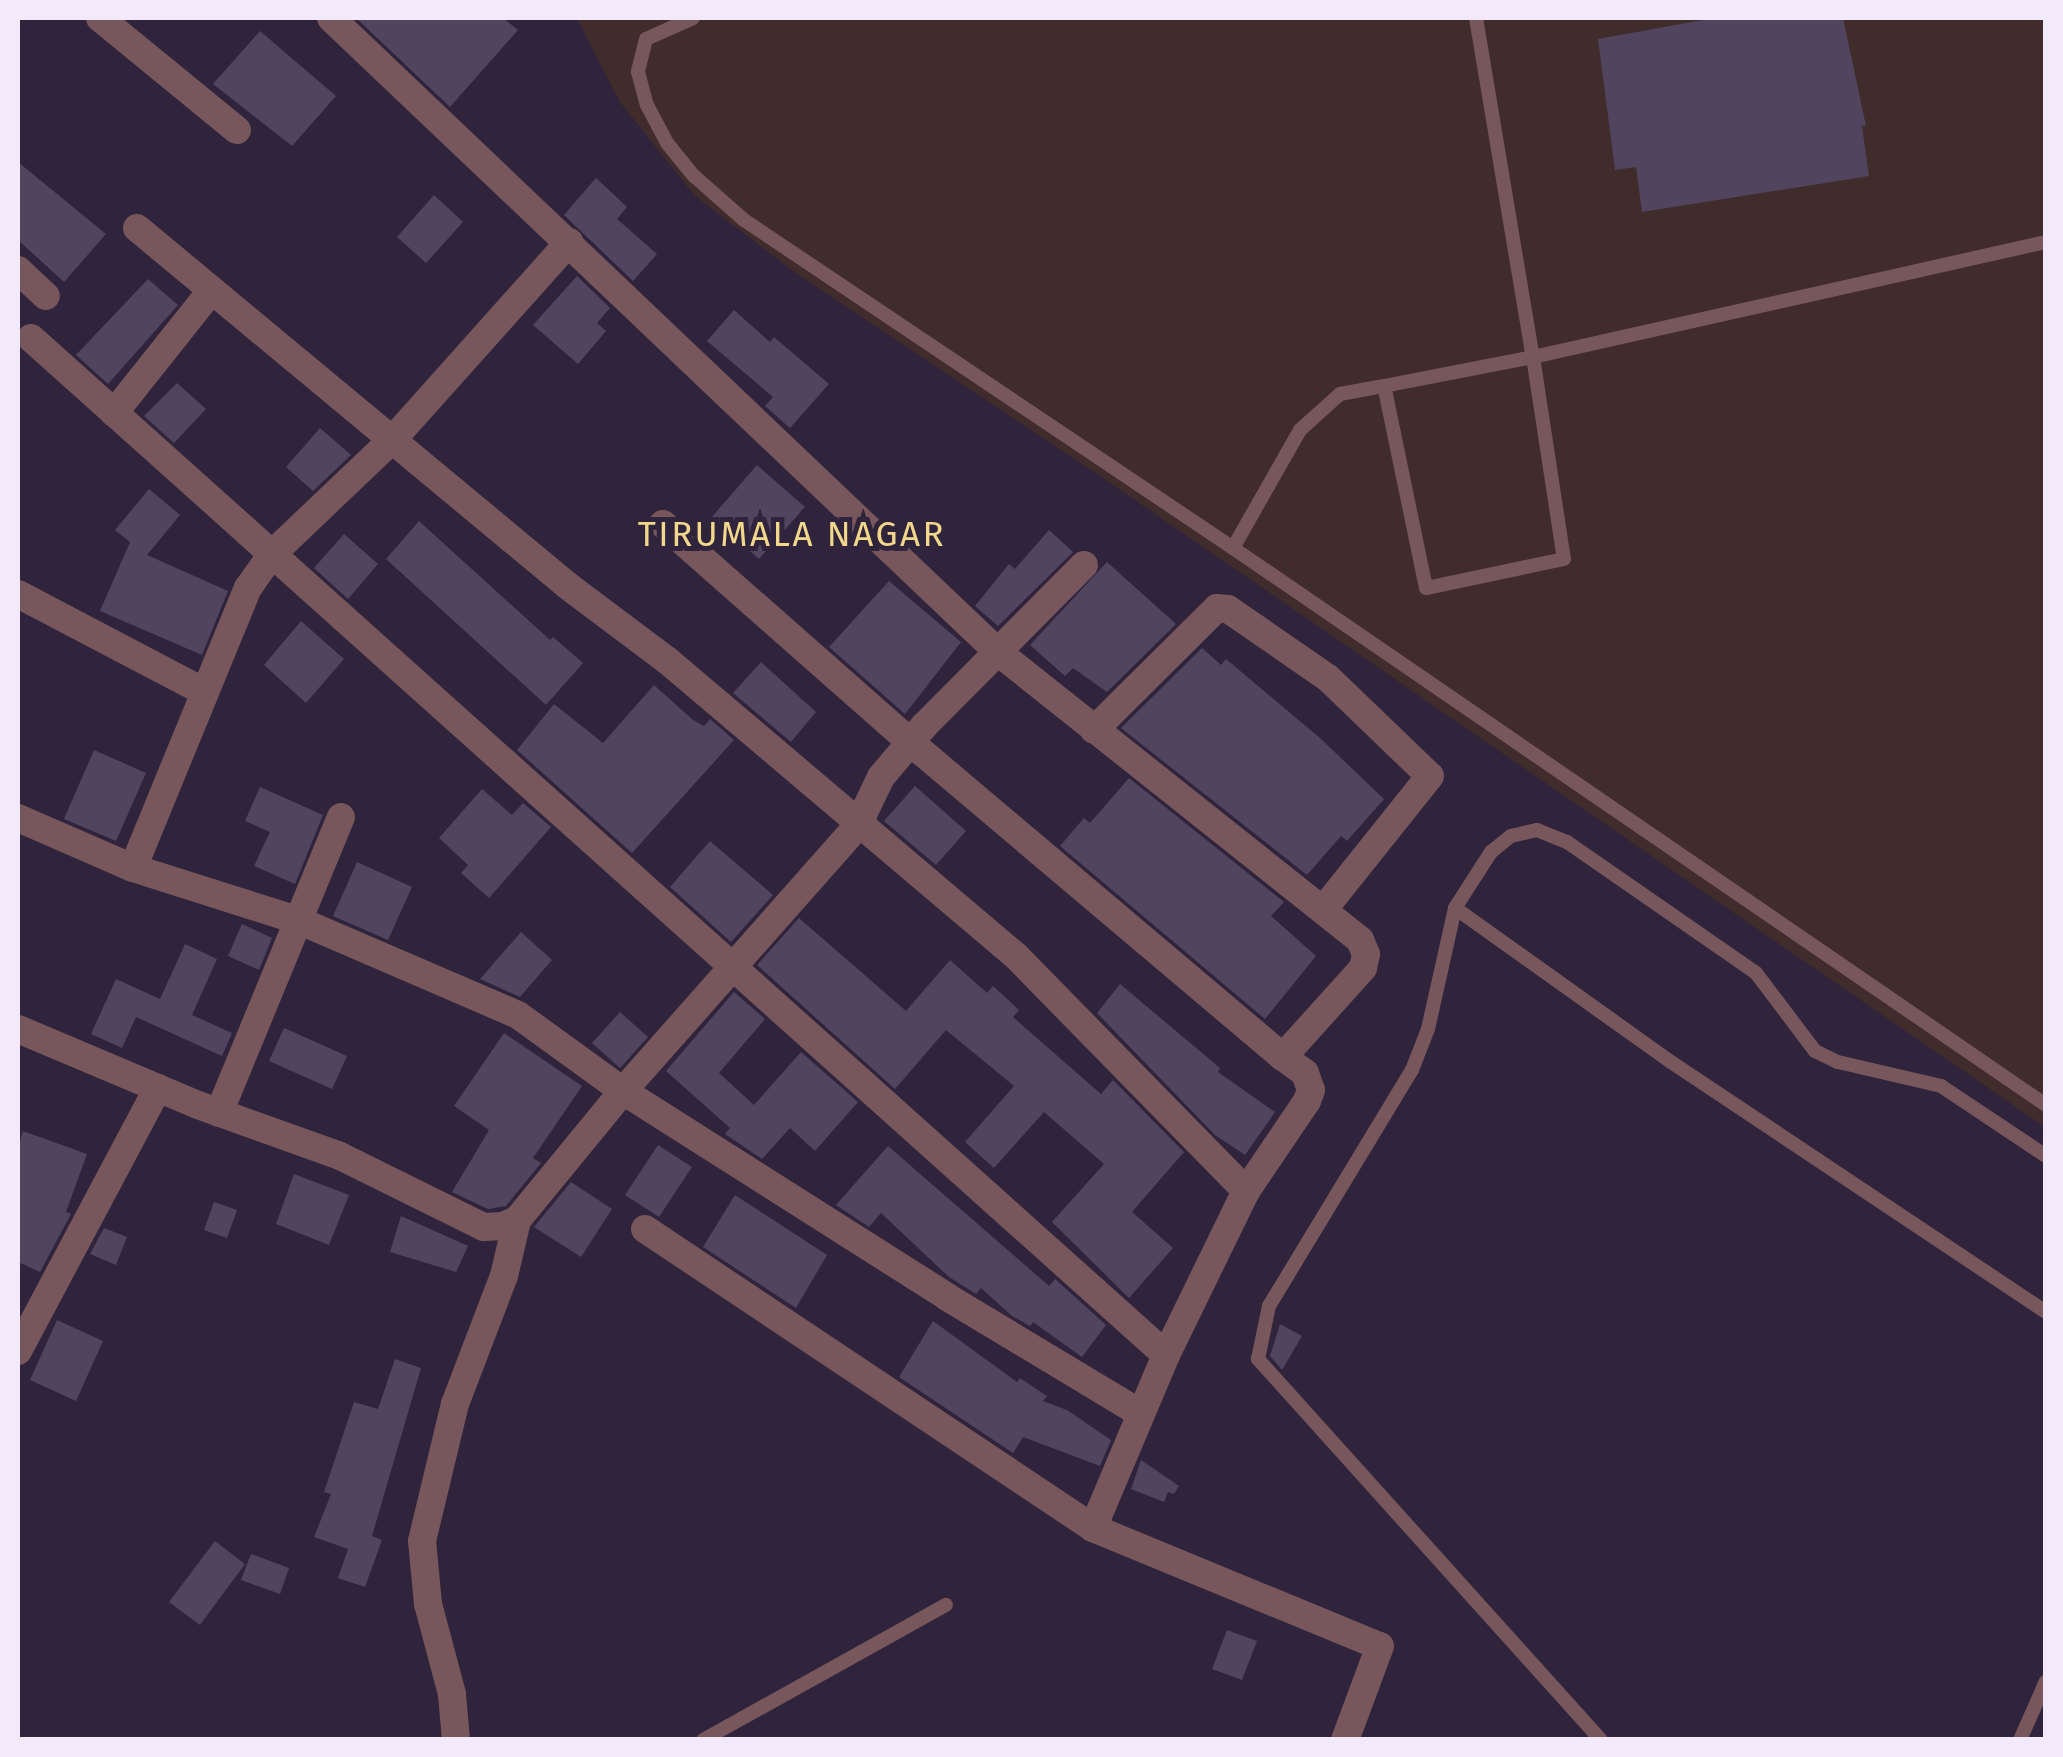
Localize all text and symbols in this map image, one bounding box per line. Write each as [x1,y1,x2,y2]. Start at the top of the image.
district label: TIRUMALA NAGAR [638,513,946,555]

